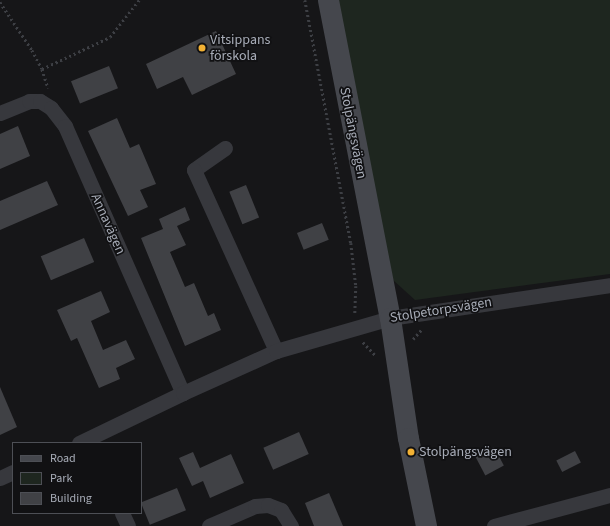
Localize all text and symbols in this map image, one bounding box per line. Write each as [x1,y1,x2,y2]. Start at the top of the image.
place label: Vitsippans förskola [210,32,270,64]
marker: Vitsippans förskola [197,43,207,53]
street label: Stolpängsvägen [336,86,370,180]
street label: Annavägen [87,191,129,257]
street label: Stolpetorpsvägen [389,294,493,326]
legend [12,442,142,514]
place label: Stolpängsvägen [419,444,512,460]
marker: Stolpängsvägen [406,447,416,457]
text: Road [50,450,76,467]
text: Park [50,470,72,487]
text: Building [50,490,92,507]

